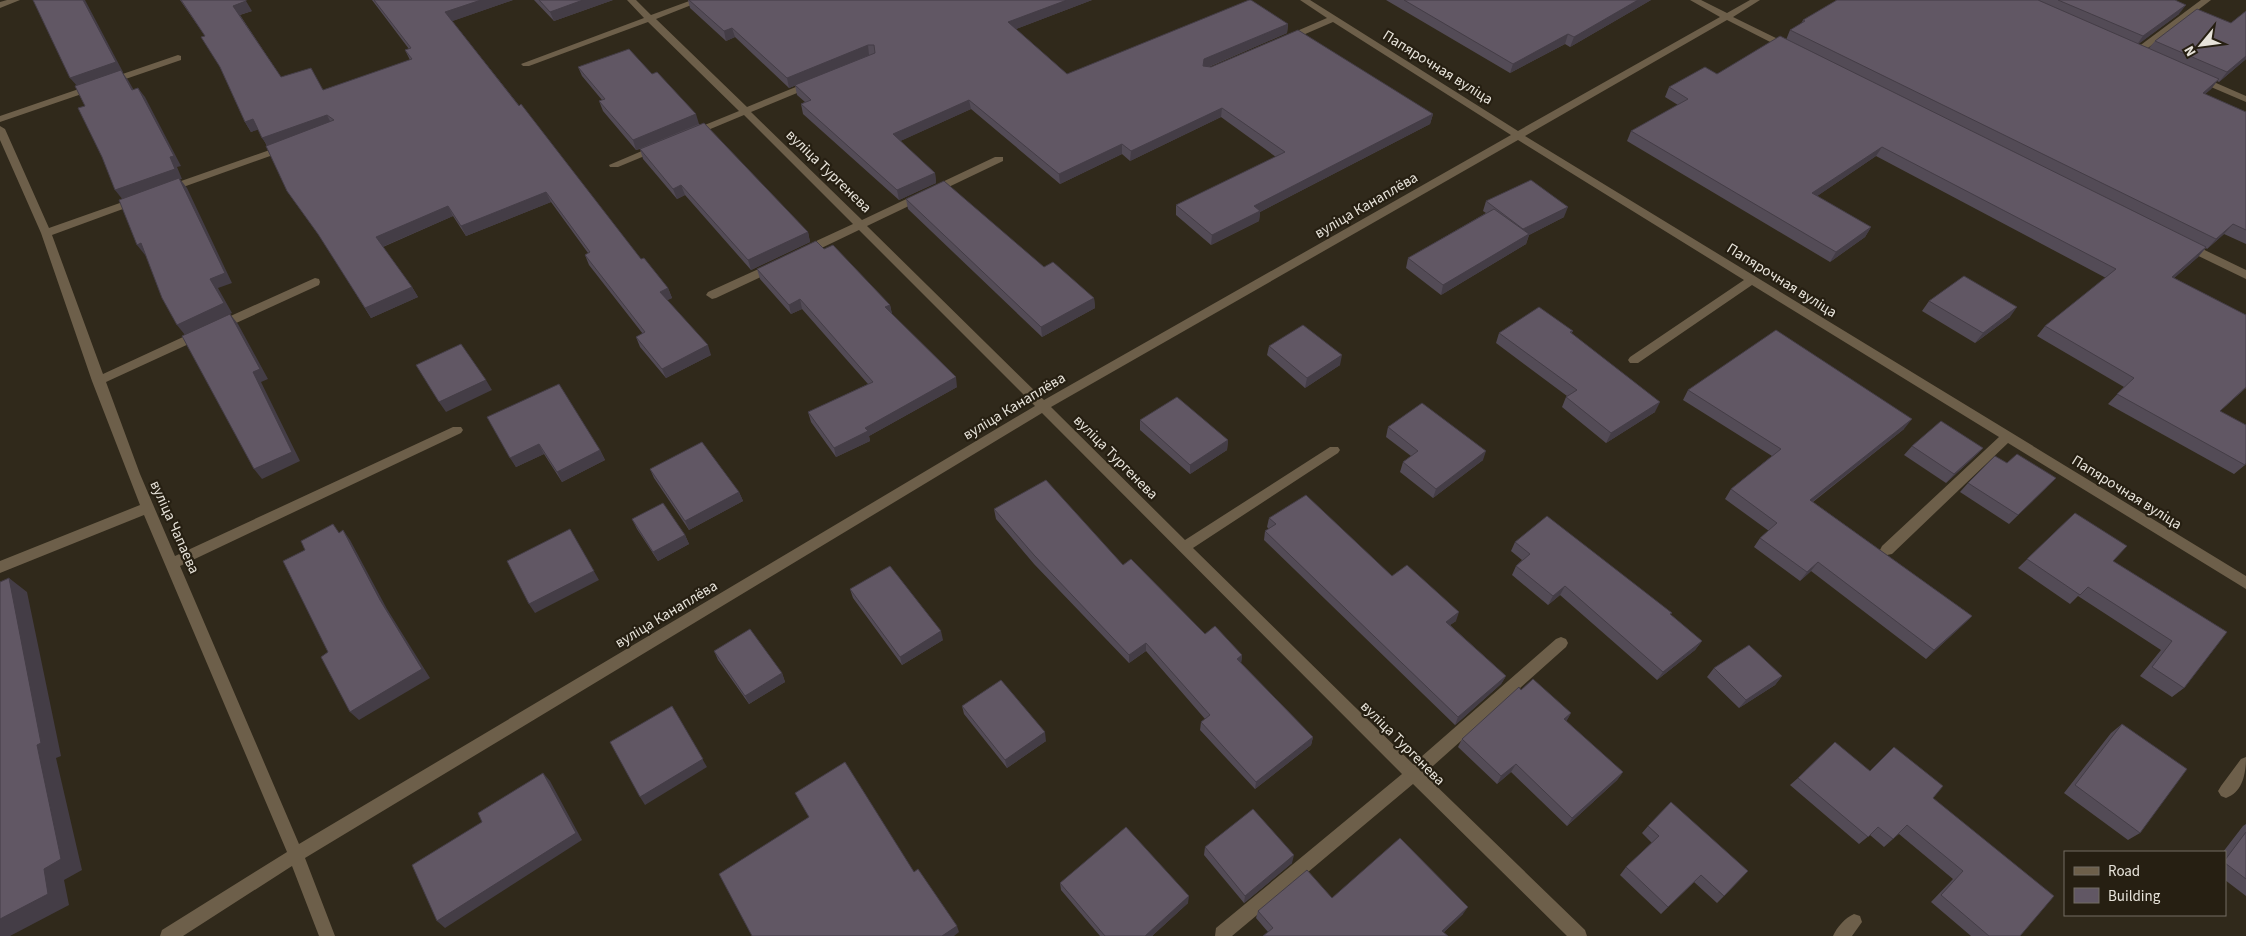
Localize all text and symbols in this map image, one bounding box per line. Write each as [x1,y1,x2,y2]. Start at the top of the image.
north arrow [2176,20,2226,70]
street label: Папярочная вуліца [1379,25,1497,110]
text: N [2180,42,2202,60]
street label: вуліца Тургенева [781,125,876,218]
street label: вуліца Канаплёва [1311,167,1422,244]
street label: Папярочная вуліца [1723,238,1841,323]
street label: вуліца Канаплёва [959,367,1069,445]
street label: вуліца Тургенева [1069,410,1163,504]
street label: Папярочная вуліца [2068,450,2186,535]
street label: вуліца Чапаева [145,477,204,577]
street label: вуліца Канаплёва [611,575,721,653]
street label: вуліца Тургенева [1356,696,1450,790]
legend [2064,851,2226,916]
text: Road [2108,861,2140,882]
text: Building [2108,886,2161,907]

